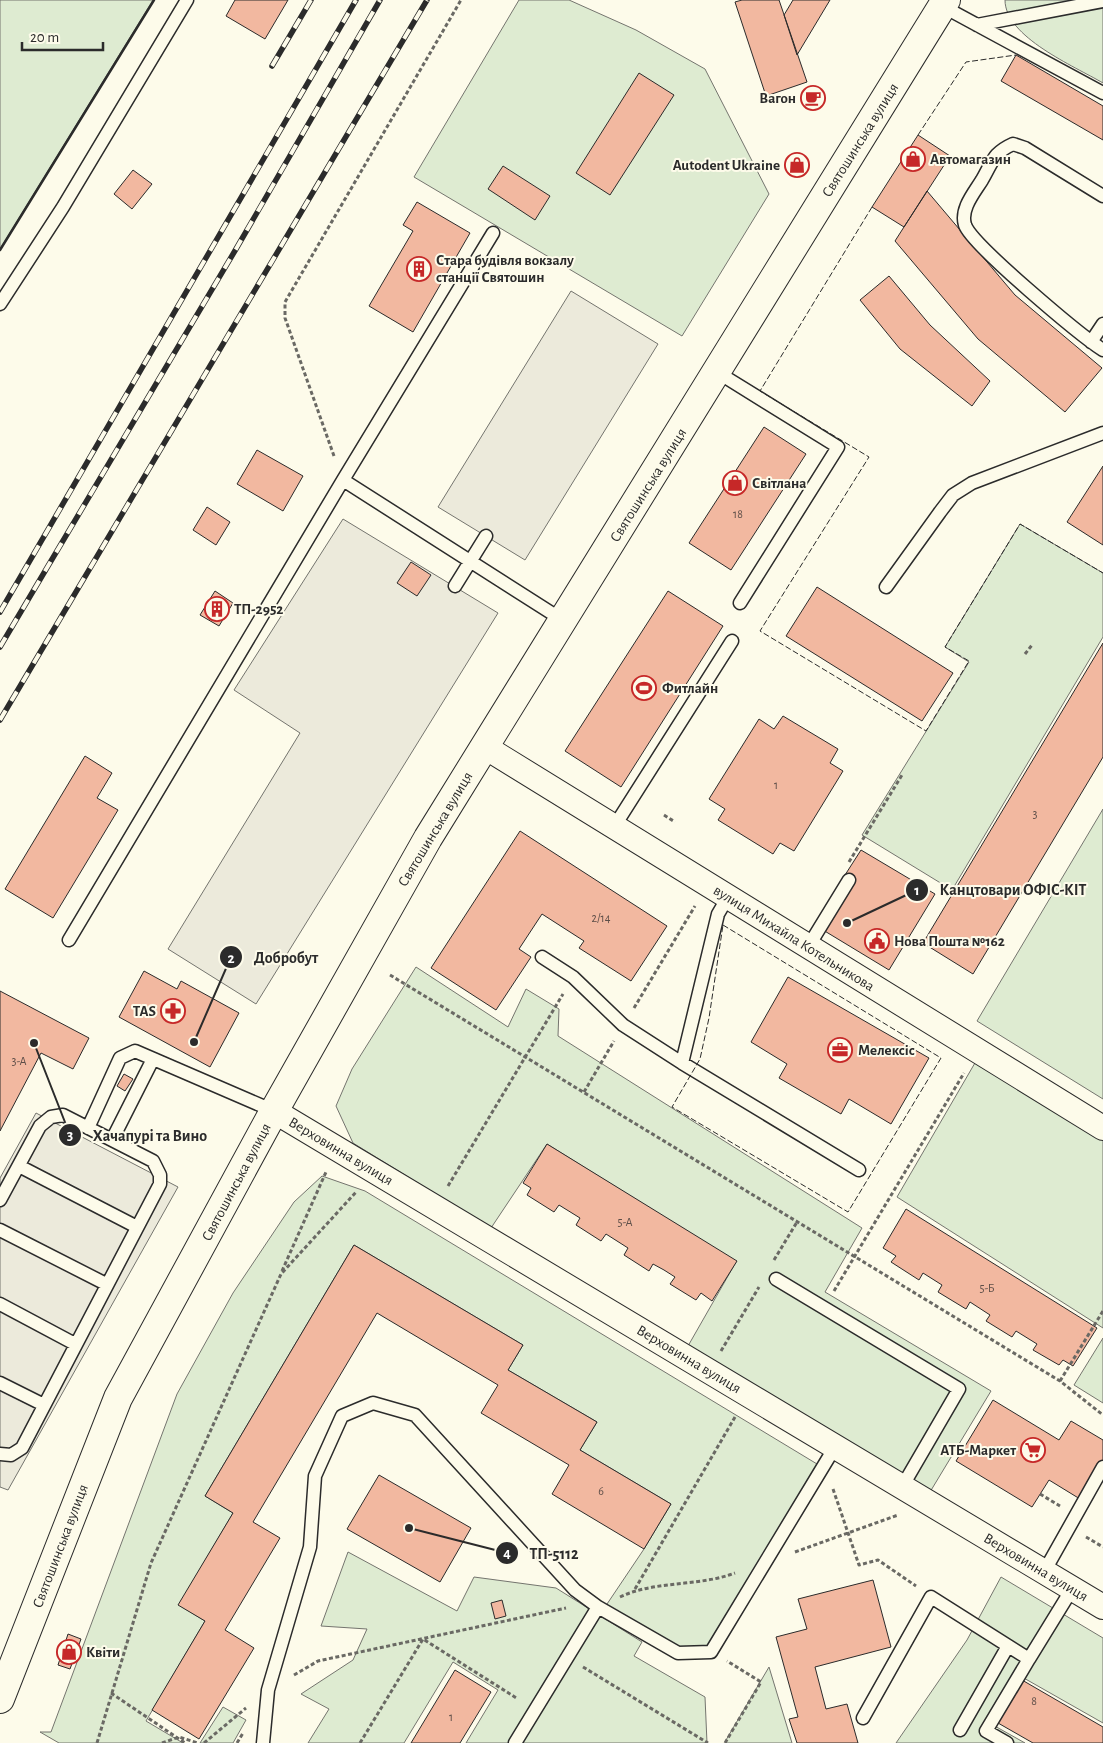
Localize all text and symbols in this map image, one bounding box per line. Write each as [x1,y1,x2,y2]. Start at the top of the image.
scale bar [22,20,104,52]
text: 20 m [30,30,59,45]
street label: Святошинська вулиця [819,81,902,200]
cafe icon: Вагон [800,85,826,111]
place label: Вагон [759,91,796,106]
shop icon: Автомагазин [900,146,926,172]
shop icon: Autodent Ukraine [784,152,810,178]
place label: Автомагазин [930,152,1011,167]
place label: Autodent Ukraine [673,158,780,173]
place label: Стара будівля вокзалу станції Святошин [436,253,574,285]
building icon: Стара будівля вокзалу станції Святошин [406,256,432,282]
street label: Святошинська вулиця [607,426,690,545]
shop icon: Світлана [722,470,748,496]
place label: Світлана [752,476,806,491]
house number: 18 [733,508,743,520]
building icon: ТП-2952 [204,596,230,622]
place label: ТП-2952 [234,602,283,617]
sports icon: Фитлайн [631,675,657,701]
place label: Фитлайн [662,681,718,696]
street label: Святошинська вулиця [395,769,476,889]
house number: 1 [774,779,778,791]
house number: 3 [1033,808,1038,820]
callout: Канцтовари ОФІС-КІТ [904,874,1096,905]
text: Канцтовари ОФІС-КІТ [940,882,1087,898]
street label: вулиця Михайла Котельникова [711,883,877,994]
text: 1 [914,883,920,898]
house number: 2/14 [592,912,611,924]
public building icon: Нова Пошта №162 [864,928,890,954]
place label: Нова Пошта №162 [894,934,1005,949]
callout: Добробут [219,942,328,973]
text: Добробут [254,950,319,967]
text: 2 [227,951,235,966]
pharmacy icon: TAS [160,998,186,1024]
place label: TAS [133,1004,156,1019]
office icon: Мелексіc [827,1037,853,1063]
place label: Мелексіc [858,1043,915,1058]
house number: 3-А [11,1055,27,1067]
street label: Верховинна вулиця [286,1114,395,1188]
callout: Хачапурі та Вино [57,1120,217,1151]
street label: Святошинська вулиця [199,1121,274,1244]
text: 3 [67,1128,73,1143]
text: Хачапурі та Вино [93,1128,207,1145]
house number: 5-А [617,1216,633,1228]
house number: 5-Б [979,1282,995,1294]
street label: Верховинна вулиця [634,1322,743,1396]
supermarket icon: АТБ-Маркет [1020,1437,1046,1463]
place label: АТБ-Маркет [940,1443,1016,1458]
street label: Святошинська вулиця [30,1482,91,1610]
house number: 6 [598,1485,604,1497]
street label: Верховинна вулиця [981,1530,1090,1604]
callout: ТП-5112 [495,1538,589,1569]
text: 4 [503,1546,511,1561]
text: ТП-5112 [530,1546,579,1562]
shop icon: Квіти [56,1639,82,1665]
place label: Квіти [86,1645,120,1660]
house number: 8 [1031,1695,1037,1707]
house number: 1 [449,1711,453,1723]

